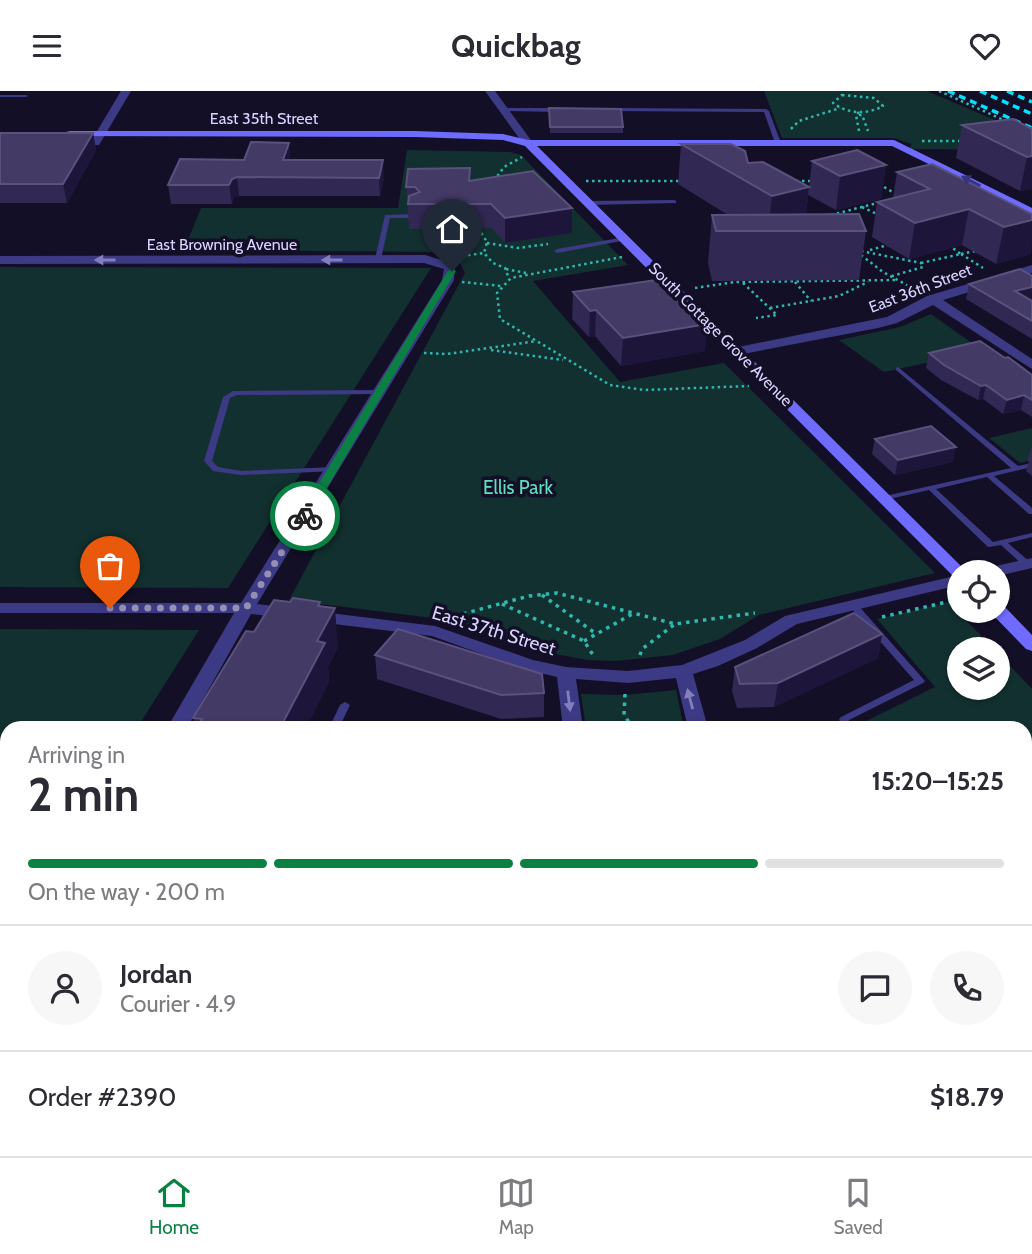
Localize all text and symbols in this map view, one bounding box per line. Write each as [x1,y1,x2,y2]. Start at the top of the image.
text: Quickbag [451,26,581,65]
icon: menu [28,27,66,65]
icon: heart [966,27,1004,65]
street label: East 35th Street [210,109,319,128]
one-way arrow [961,176,981,187]
pin [422,199,482,271]
icon: home [433,210,471,248]
street label: East Browning Avenue [147,235,297,254]
one-way arrow [93,254,115,266]
one-way arrow [321,254,343,265]
street label: South Cottage Grove Avenue [645,259,796,410]
street label: East 36th Street [866,260,975,317]
park label: Ellis Park [483,476,553,499]
courier [270,481,340,551]
icon: bike [286,497,324,535]
pin [80,536,140,608]
icon: bag [91,547,129,585]
map controls [947,560,1010,700]
button: locate [947,560,1010,623]
street label: East 37th Street [429,601,559,660]
button: layers [947,637,1010,700]
one-way arrow [684,688,695,710]
one-way arrow [564,690,575,712]
text: Arriving in [28,741,125,769]
text: 15:20–15:25 [871,765,1004,797]
text: 2 min [28,767,139,823]
text: On the way · 200 m [28,878,225,906]
button: person [28,951,102,1025]
button: chat [838,951,912,1025]
button: phone [930,951,1004,1025]
text: Jordan [120,958,192,990]
text: Courier · 4.9 [120,990,236,1018]
text: Order #2390 [28,1081,176,1113]
text: $18.79 [930,1081,1004,1113]
tab: Home [149,1174,199,1239]
tab: Map [497,1174,535,1239]
tab: Saved [834,1174,883,1239]

